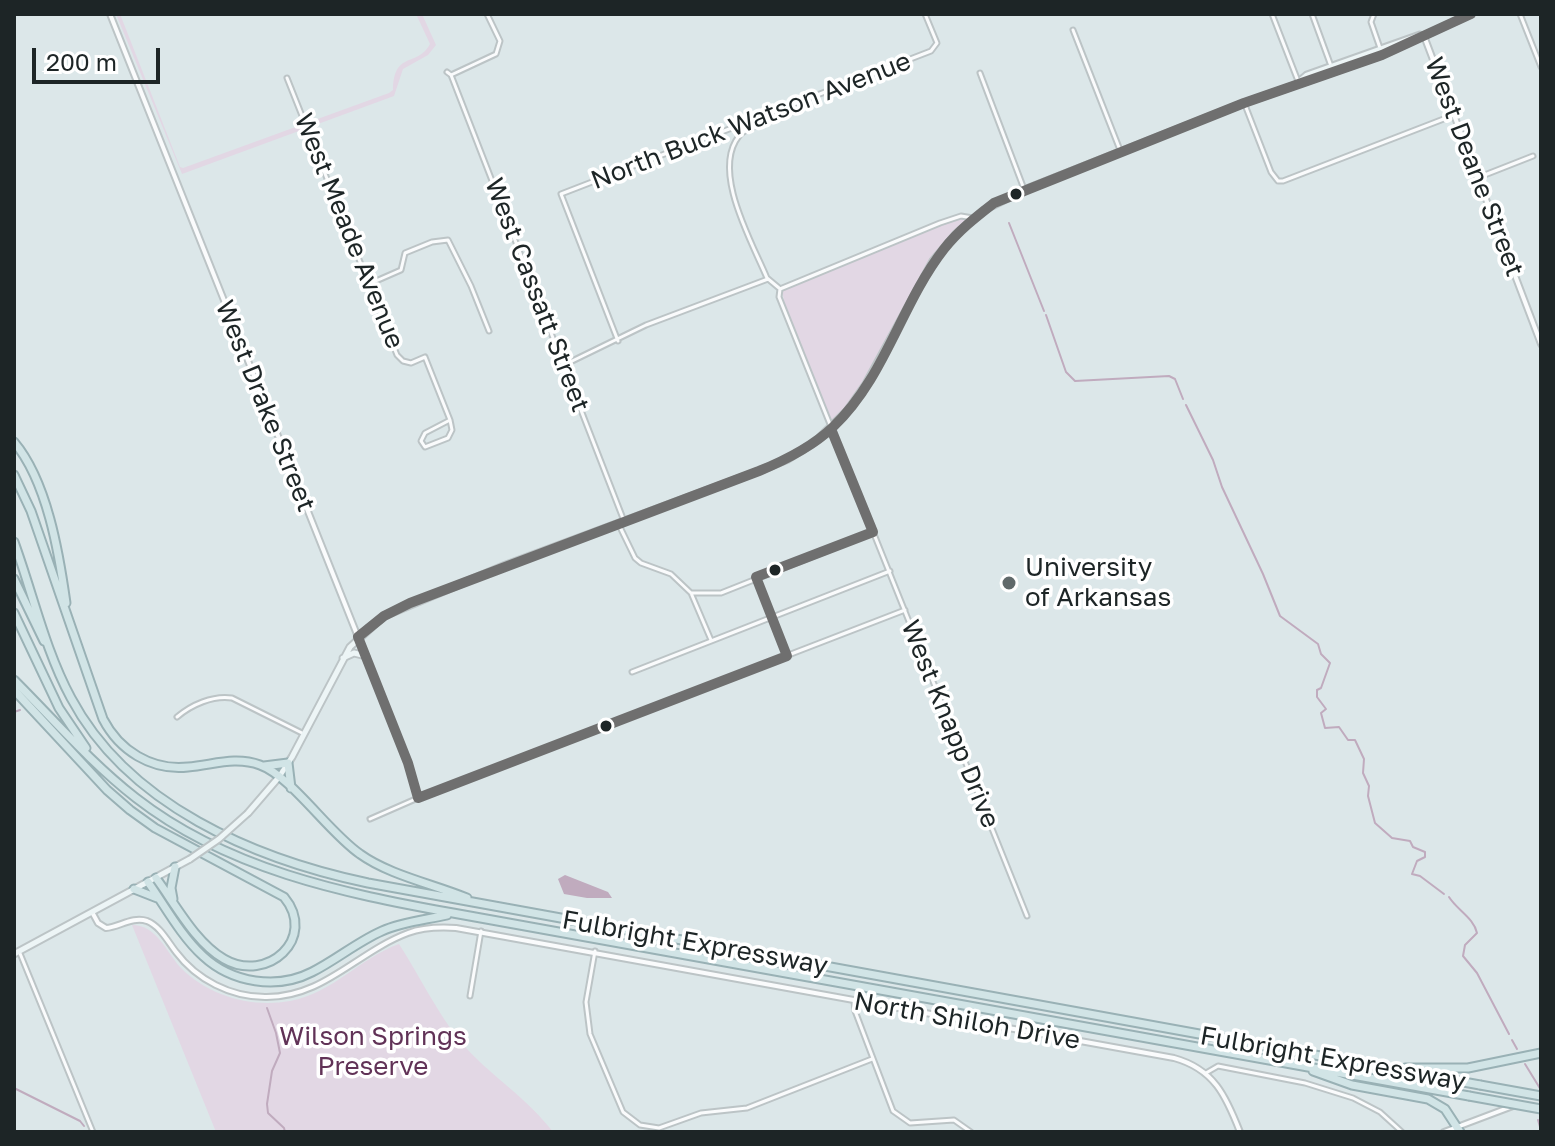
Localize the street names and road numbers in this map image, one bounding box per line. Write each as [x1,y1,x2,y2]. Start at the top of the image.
street label: North Buck Watson Avenue [587,46,915,196]
street label: West Deane Street [1418,53,1530,281]
street label: West Meade Avenue [287,109,411,353]
street label: West Cassatt Street [478,174,596,416]
street label: West Drake Street [208,296,322,516]
street label: West Knapp Drive [894,616,1006,832]
street label: Fulbright Expressway [560,904,830,982]
street label: North Shiloh Drive [851,986,1083,1056]
street label: Fulbright Expressway [1198,1020,1468,1098]

